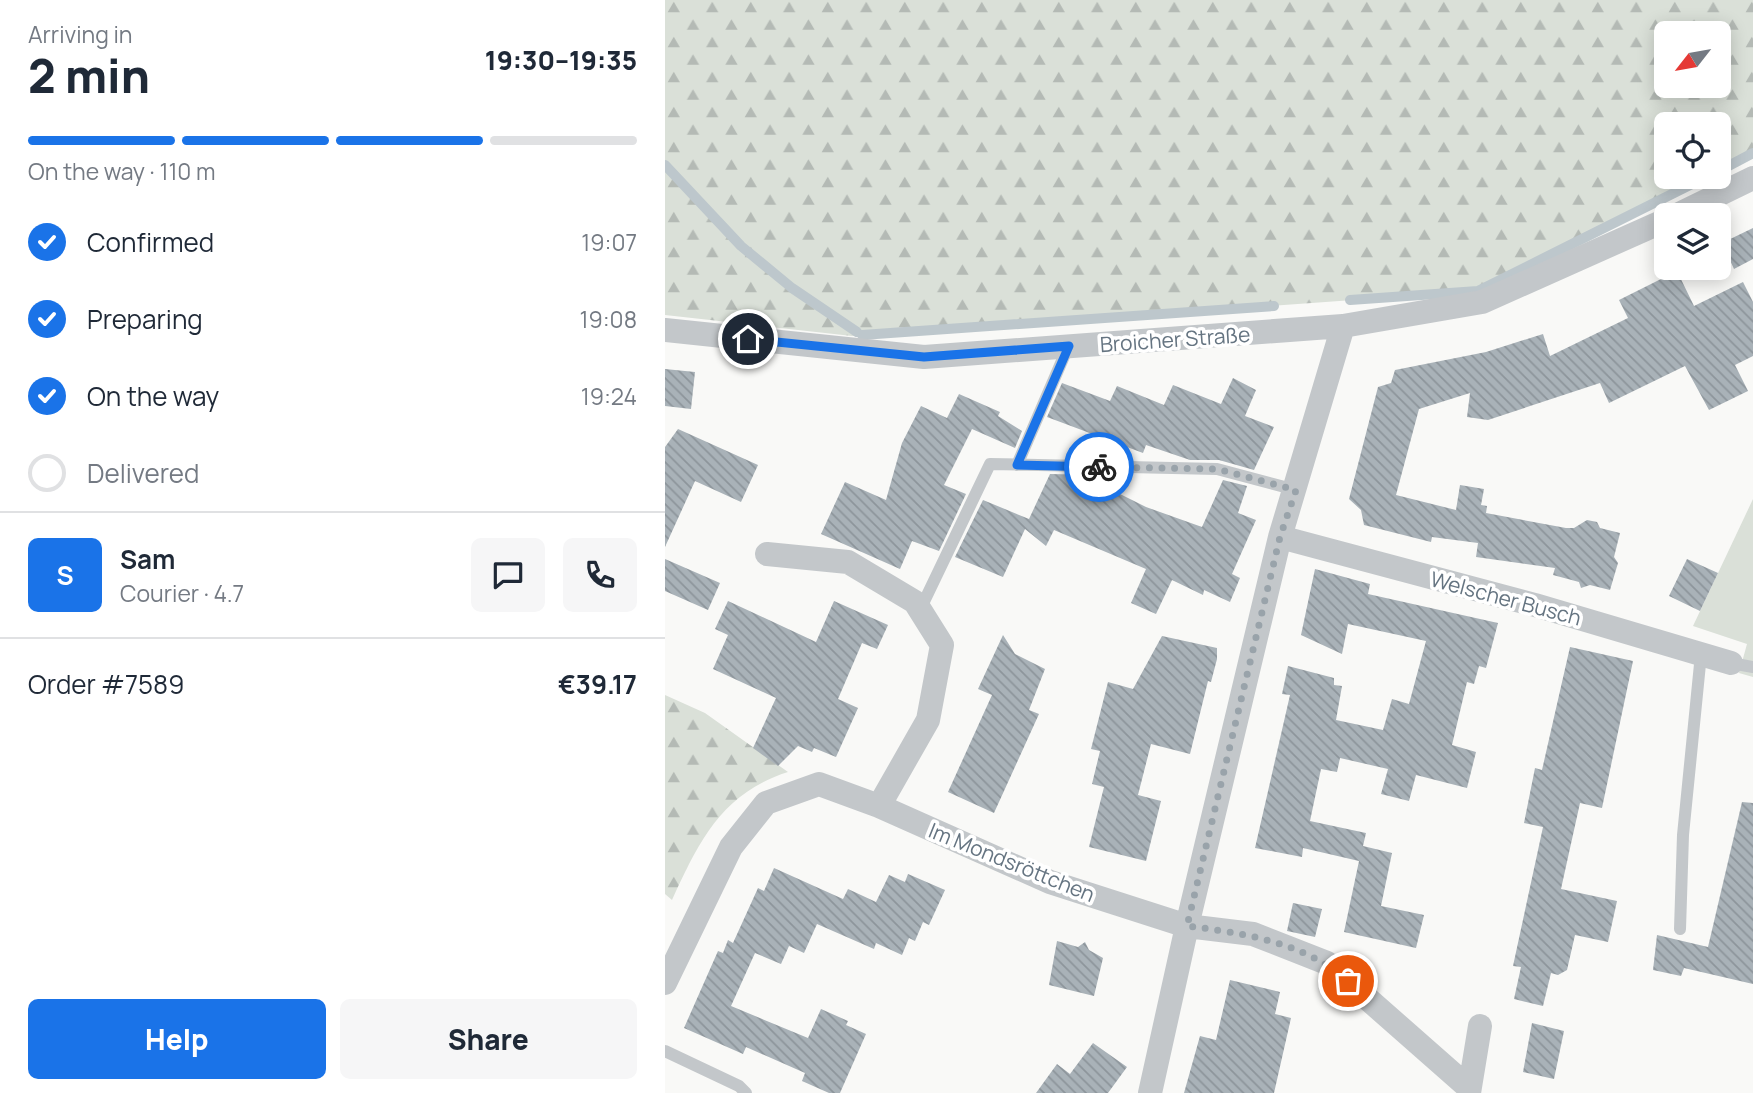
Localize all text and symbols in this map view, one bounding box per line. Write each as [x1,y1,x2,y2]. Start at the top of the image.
text: Arriving in [28,18,133,50]
north arrow [1654,21,1731,98]
map controls [1654,21,1731,280]
text: 19:30–19:35 [485,42,637,78]
text: 2 min [28,44,150,107]
button: locate [1654,112,1731,189]
text: On the way · 110 m [28,155,215,187]
button: layers [1654,203,1731,280]
icon: check [28,223,66,261]
text: Confirmed [87,224,214,260]
text: 19:07 [581,226,637,258]
icon: check [28,300,66,338]
text: Preparing [87,301,203,337]
text: 19:08 [580,303,637,335]
pin [718,309,778,369]
icon: home [729,320,767,358]
street label: Broicher Straße [1099,320,1251,358]
icon: check [28,377,66,415]
text: On the way [87,378,219,414]
text: 19:24 [581,380,637,412]
courier [1064,432,1134,502]
icon: bike [1080,448,1118,486]
text: Delivered [87,455,199,491]
button: chat [471,538,545,612]
button: phone [563,538,637,612]
text: Sam [120,541,175,577]
text: S [56,557,74,593]
street label: Welscher Busch [1427,564,1585,632]
text: Courier · 4.7 [120,577,244,609]
text: Order #7589 [28,666,184,702]
text: €39.17 [558,666,637,702]
street label: Im Mondsröttchen [925,816,1099,908]
pin [1318,951,1378,1011]
icon: bag [1329,962,1367,1000]
button: Help [28,999,326,1079]
button: Share [340,999,637,1079]

